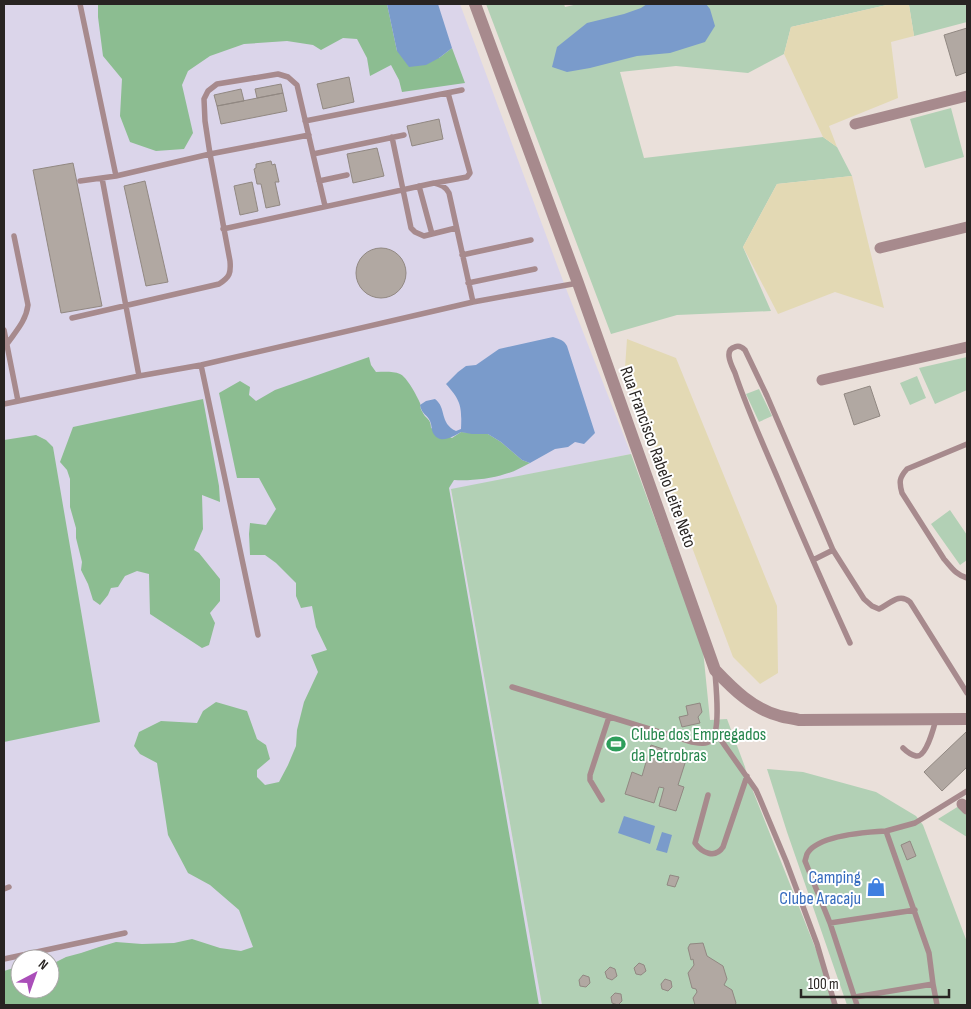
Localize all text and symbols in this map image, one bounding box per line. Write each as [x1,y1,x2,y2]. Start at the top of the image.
street label: Rua Francisco Rabelo Leite Neto [615,363,701,551]
place label: Clube dos Empregados da Petrobras [631,724,766,766]
sports icon: Clube dos Empregados da Petrobras [605,733,627,755]
place label: Camping Clube Aracaju [779,867,861,909]
shop icon: Camping Clube Aracaju [865,876,887,898]
north arrow [10,949,60,999]
text: N [35,956,52,973]
scale bar [801,966,948,998]
text: 100 m [808,975,839,994]

